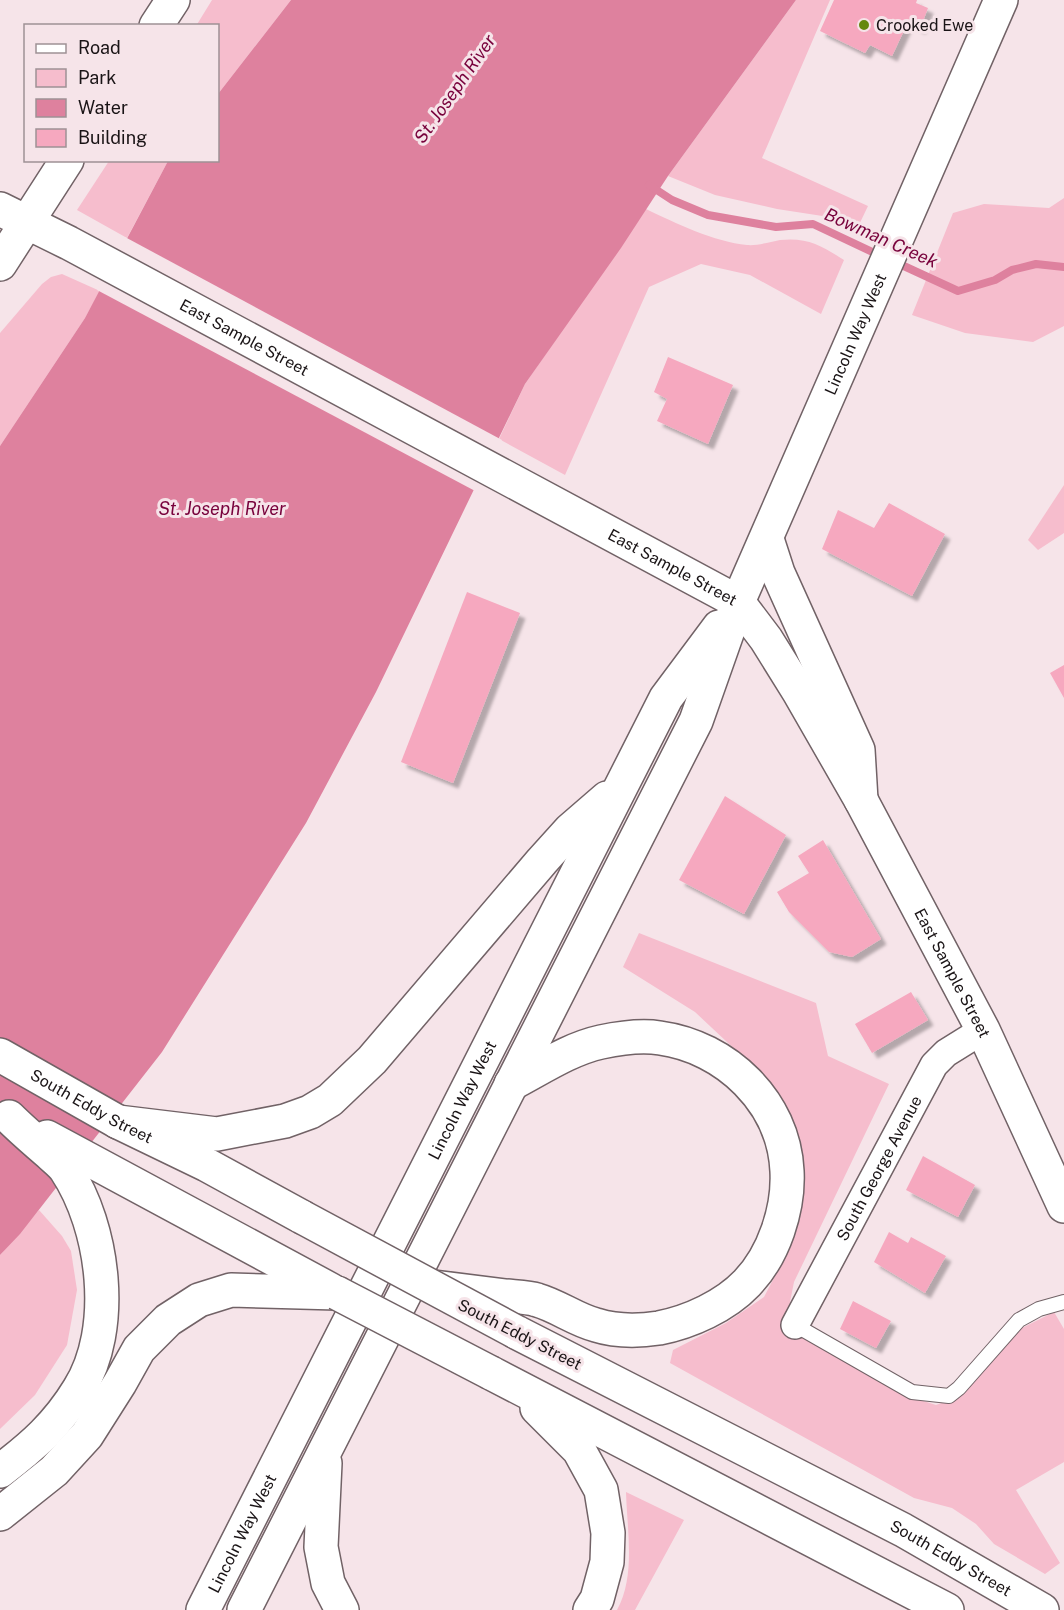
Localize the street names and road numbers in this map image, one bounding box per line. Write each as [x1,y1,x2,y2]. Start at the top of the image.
street label: Lincoln Way West [821,270,890,398]
street label: East Sample Street [176,295,312,380]
street label: East Sample Street [605,525,740,610]
street label: East Sample Street [910,905,994,1041]
street label: Lincoln Way West [424,1038,500,1163]
street label: South Eddy Street [27,1065,156,1147]
street label: South George Avenue [833,1092,926,1244]
street label: South Eddy Street [455,1295,585,1374]
street label: Lincoln Way West [204,1471,280,1596]
street label: South Eddy Street [887,1516,1015,1600]

